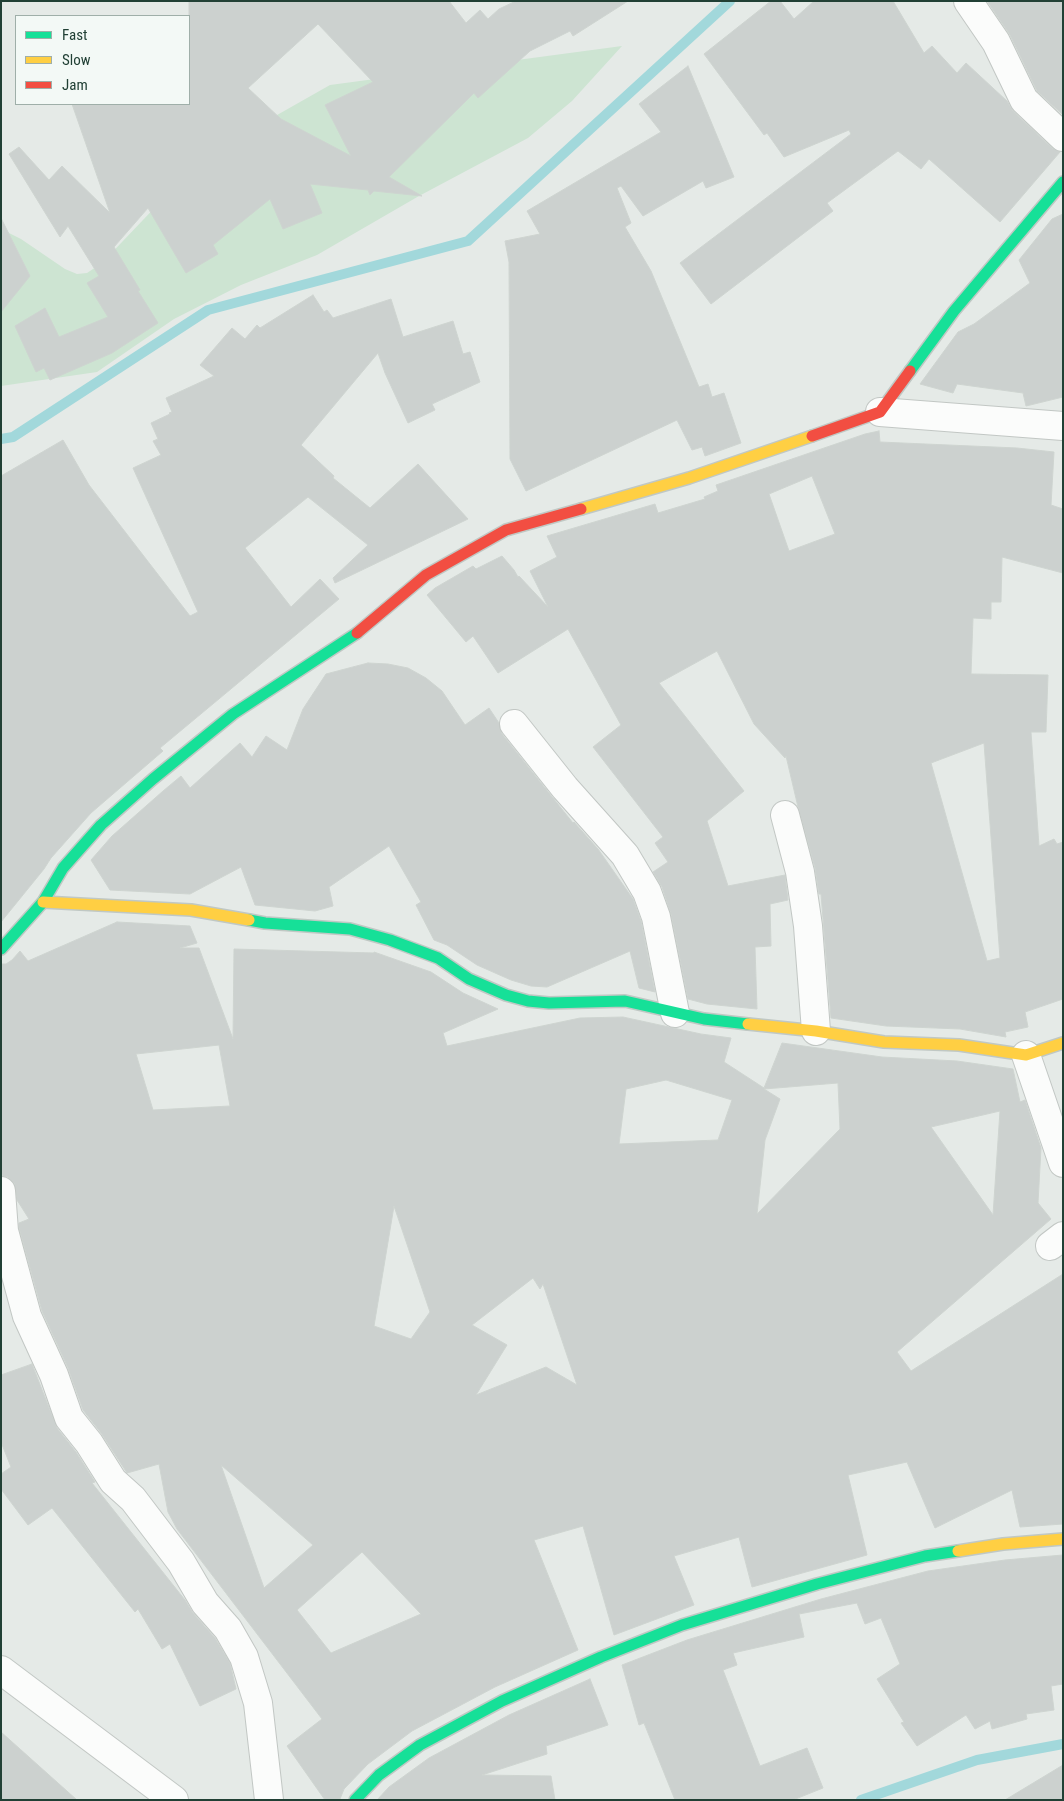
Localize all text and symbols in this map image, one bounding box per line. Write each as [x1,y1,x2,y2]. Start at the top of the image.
legend [15,15,190,105]
text: Fast [62,26,87,44]
text: Slow [62,51,91,69]
text: Jam [62,76,88,94]

